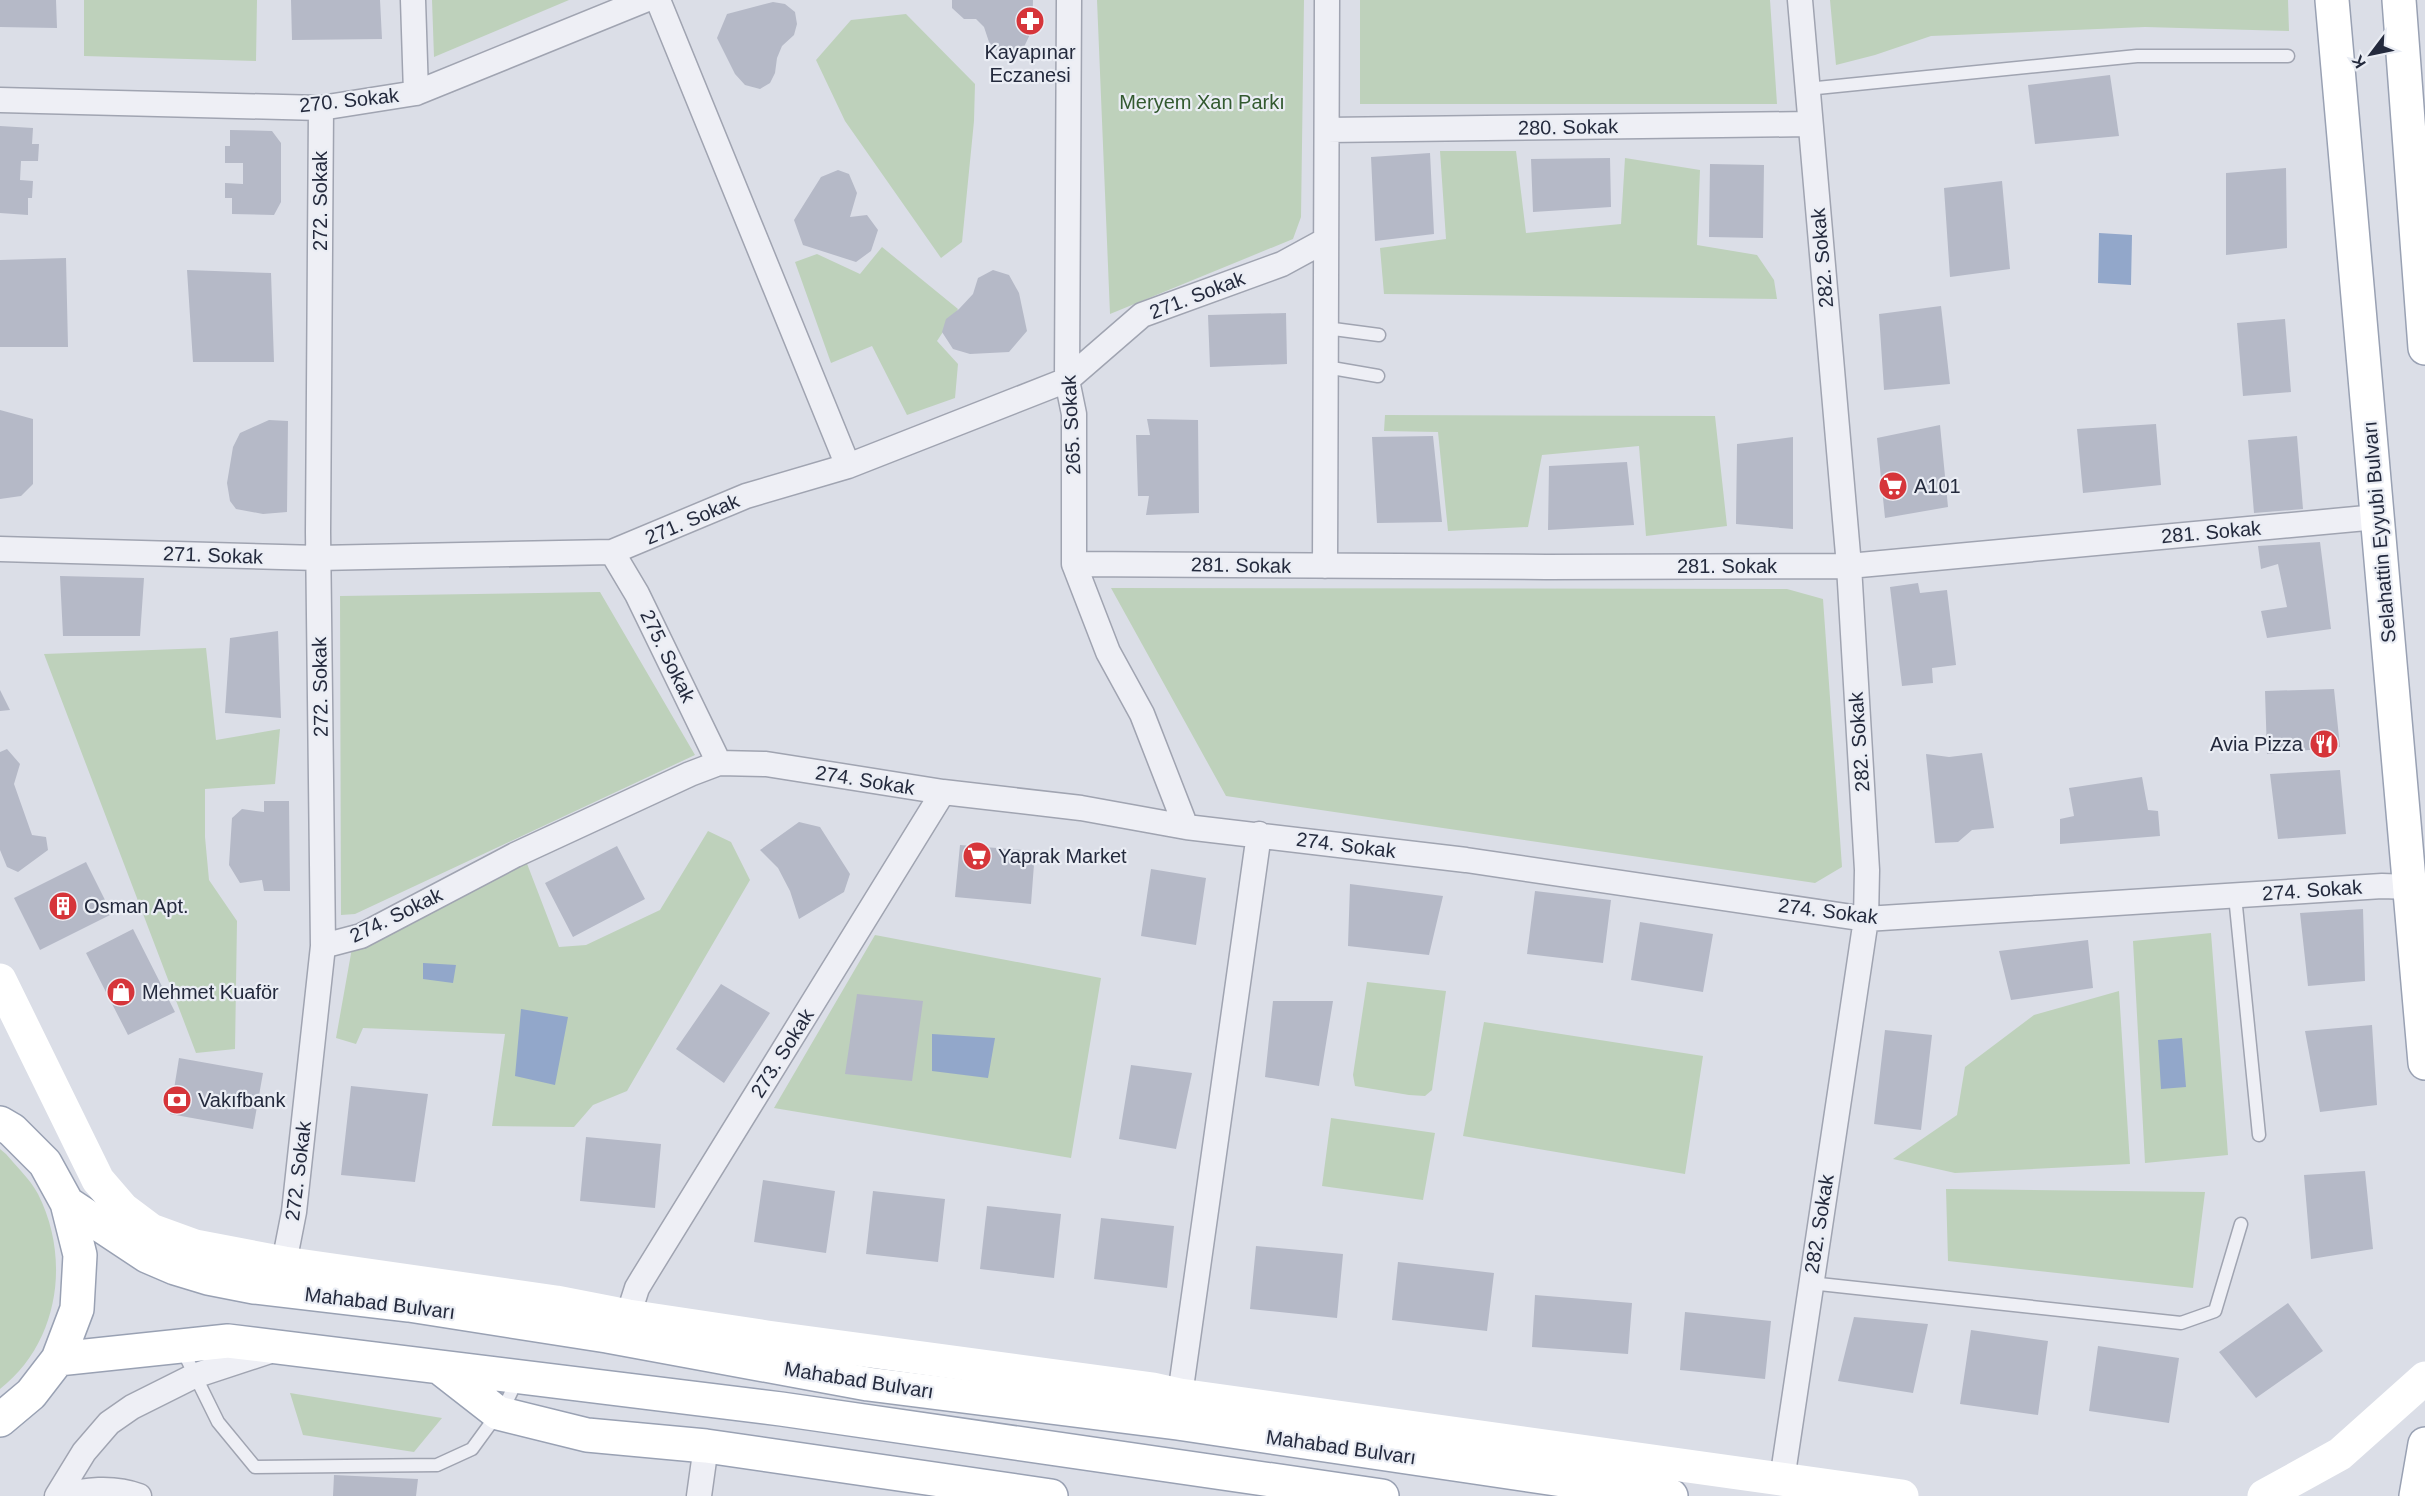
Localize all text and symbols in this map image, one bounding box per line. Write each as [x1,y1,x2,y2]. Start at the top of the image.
pharmacy icon: Kayapınar Eczanesi [1014,5,1046,37]
north arrow [2341,24,2401,84]
place label: Kayapınar Eczanesi [984,41,1076,86]
text: K [2348,52,2369,71]
street label: 270. Sokak [298,84,401,116]
park label: Meryem Xan Parkı [1119,91,1285,113]
street label: 280. Sokak [1518,115,1619,139]
street label: 272. Sokak [309,150,331,251]
street label: 282. Sokak [1807,206,1837,309]
street label: 271. Sokak [1146,266,1249,323]
street label: 265. Sokak [1057,373,1085,476]
street label: Selahattin Eyyubi Bulvarı [2358,420,2400,644]
supermarket icon: A101 [1877,470,1909,502]
place label: A101 [1914,475,1961,497]
street label: 271. Sokak [642,489,743,549]
street label: 281. Sokak [2160,517,2263,547]
street label: 271. Sokak [163,542,264,568]
street label: 281. Sokak [1191,553,1292,577]
street label: 281. Sokak [1677,555,1778,577]
street label: 275. Sokak [636,606,700,707]
street label: 272. Sokak [308,636,332,737]
street label: 282. Sokak [1844,690,1873,793]
restaurant icon: Avia Pizza [2308,728,2340,760]
place label: Avia Pizza [2210,733,2304,755]
street label: 274. Sokak [814,761,917,799]
street label: 274. Sokak [1295,828,1398,862]
supermarket icon: Yaprak Market [961,840,993,872]
place label: Yaprak Market [998,845,1127,867]
street label: 274. Sokak [2261,875,2364,904]
street label: 274. Sokak [346,883,447,947]
building icon: Osman Apt. [47,890,79,922]
street label: 274. Sokak [1777,894,1880,928]
place label: Osman Apt. [84,895,189,917]
shop icon: Mehmet Kuaför [105,976,137,1008]
place label: Mehmet Kuaför [142,981,279,1003]
street label: 273. Sokak [746,1004,818,1101]
bank icon: Vakıfbank [161,1084,193,1116]
place label: Vakıfbank [198,1089,286,1111]
street label: 272. Sokak [281,1119,315,1222]
street label: 282. Sokak [1800,1172,1838,1275]
street label: Mahabad Bulvarı [304,1283,456,1323]
street label: Mahabad Bulvarı [783,1357,935,1403]
street label: Mahabad Bulvarı [1265,1426,1417,1468]

